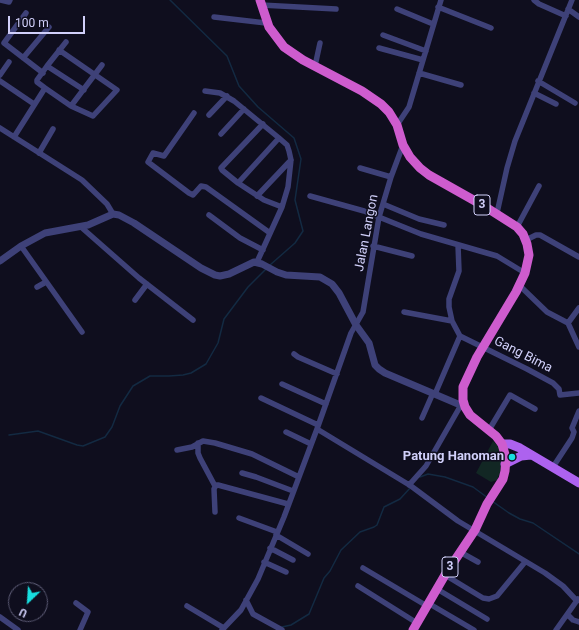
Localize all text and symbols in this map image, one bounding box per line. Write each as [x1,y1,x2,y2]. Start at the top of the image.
scale bar [10,8,87,34]
text: 100 m [15,16,49,30]
street label: Jalan Langon [352,193,382,273]
road number: 3 [474,195,490,215]
street label: Gang Bima [491,334,555,376]
place label: Patung Hanoman [403,449,504,465]
marker: Patung Hanoman [507,452,517,462]
road number: 3 [442,557,458,577]
north arrow [8,582,48,622]
text: U [17,605,29,620]

